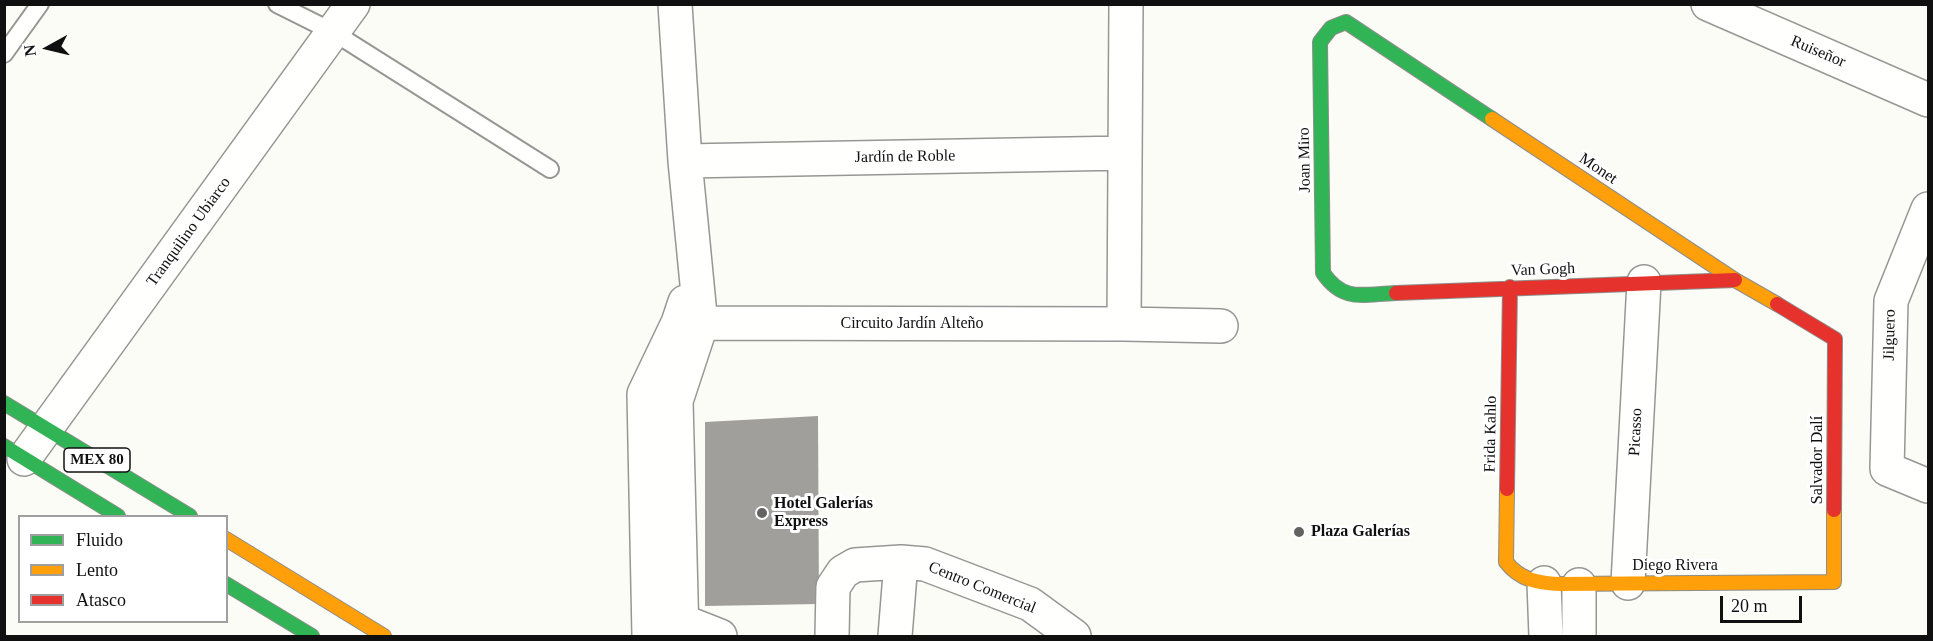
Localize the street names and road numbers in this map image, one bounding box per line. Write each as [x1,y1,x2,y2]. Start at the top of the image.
street label: Ruiseñor [1788,32,1848,72]
street label: Joan Miro [1295,127,1315,193]
street label: Jardín de Roble [855,147,955,167]
street label: Monet [1575,149,1621,189]
street label: Tranquilino Ubiarco [143,174,235,290]
street label: Van Gogh [1510,259,1576,281]
street label: Jilguero [1880,309,1900,361]
street label: Circuito Jardín Alteño [840,314,984,334]
street label: Frida Kahlo [1481,395,1501,473]
street label: Picasso [1625,408,1647,456]
street label: Salvador Dalí [1808,416,1828,504]
road number: MEX 80 [64,448,130,472]
street label: Diego Rivera [1632,556,1718,576]
street label: Centro Comercial [925,558,1039,618]

